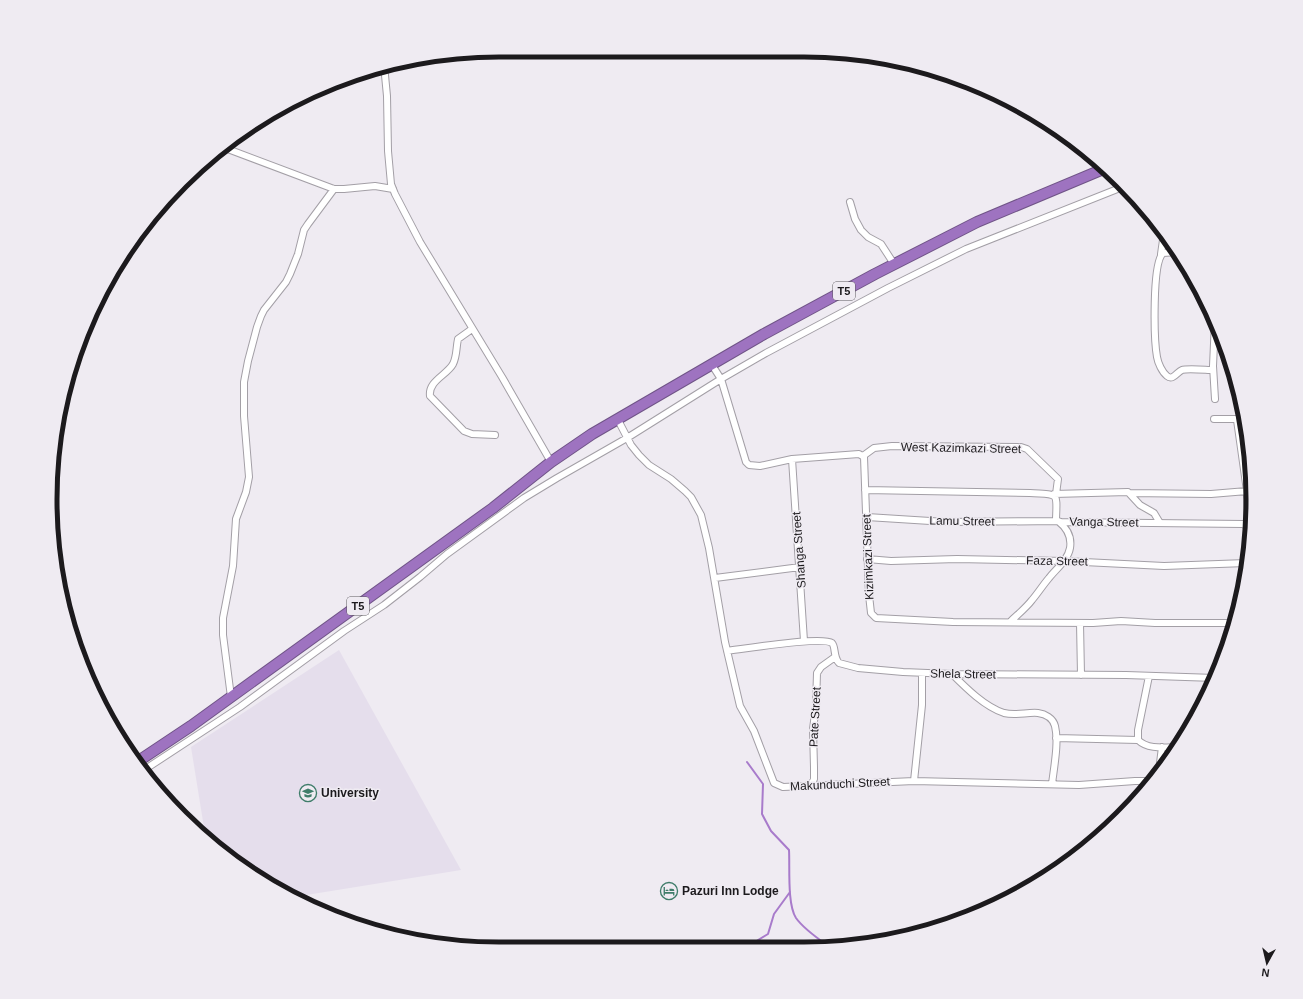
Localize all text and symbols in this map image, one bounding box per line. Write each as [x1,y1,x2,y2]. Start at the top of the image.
road number: T5 [833,282,855,300]
street label: West Kazimkazi Street [901,440,1022,456]
street label: Shanga Street [789,511,809,589]
street label: Kizimkazi Street [859,513,876,600]
street label: Lamu Street [929,513,995,529]
street label: Vanga Street [1069,514,1139,530]
street label: Faza Street [1026,553,1089,569]
road number: T5 [347,597,369,615]
street label: Shela Street [930,666,997,682]
street label: Pate Street [806,686,824,747]
street label: Makunduchi Street [790,774,891,794]
school or university icon: University [298,783,318,803]
place label: University [321,786,379,800]
hotel icon: Pazuri Inn Lodge [659,881,679,901]
place label: Pazuri Inn Lodge [682,884,779,898]
north arrow [1247,943,1287,983]
text: N [1261,966,1270,979]

